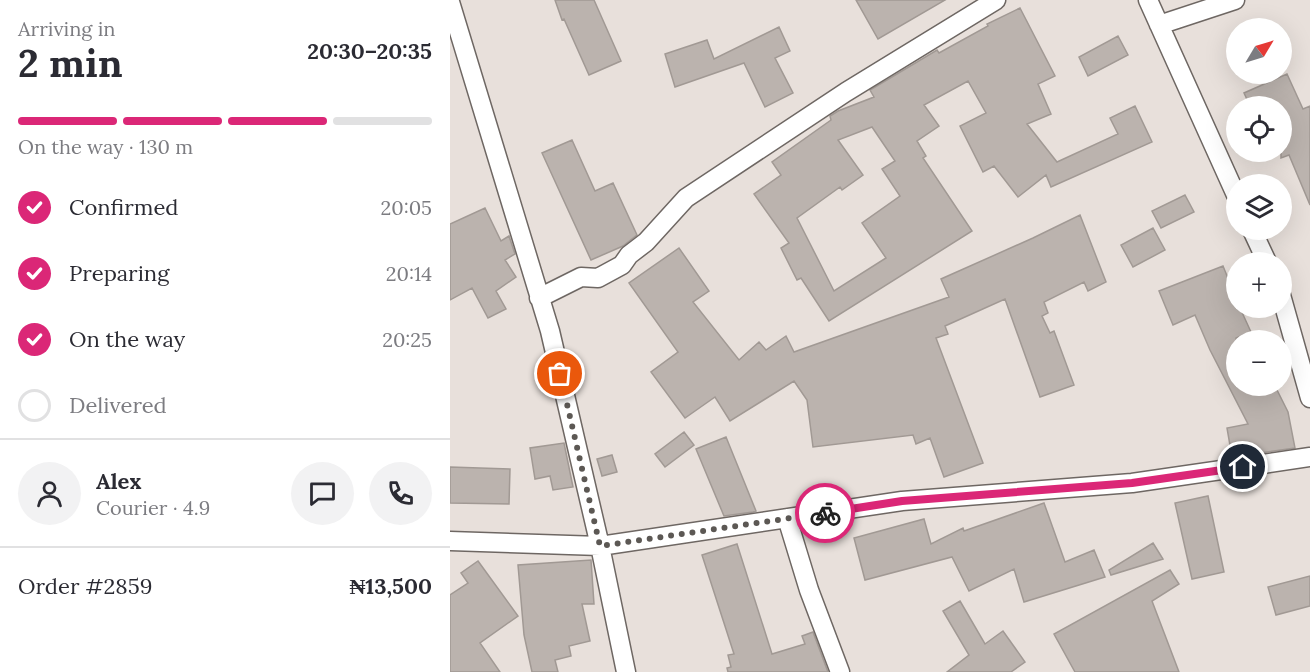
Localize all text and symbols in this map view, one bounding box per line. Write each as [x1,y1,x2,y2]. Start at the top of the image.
text: Arriving in [18,16,115,41]
north arrow [1226,18,1292,84]
map controls [1226,18,1292,396]
text: 20:30–20:35 [307,37,432,65]
text: 2 min [18,38,123,88]
button: locate [1226,96,1292,162]
text: On the way · 130 m [18,134,193,159]
button: layers [1226,174,1292,240]
icon: check [18,191,51,224]
text: Confirmed [69,193,178,221]
text: 20:05 [381,195,432,220]
button: + [1226,252,1292,318]
icon: check [18,257,51,290]
text: Preparing [69,259,169,287]
text: 20:14 [386,261,432,286]
icon: check [18,323,51,356]
text: On the way [69,325,185,353]
text: 20:25 [382,327,432,352]
button: − [1226,330,1292,396]
pin [534,348,585,399]
icon: bag [543,357,576,390]
text: Delivered [69,391,167,419]
pin [1217,441,1268,492]
icon: home [1226,450,1259,483]
button: person [18,462,81,525]
button: chat [291,462,354,525]
button: phone [369,462,432,525]
text: Alex [96,467,141,495]
courier [795,483,855,543]
text: Courier · 4.9 [96,495,210,520]
icon: bike [809,497,842,530]
text: Order #2859 [18,572,152,600]
text: ₦13,500 [349,572,432,600]

